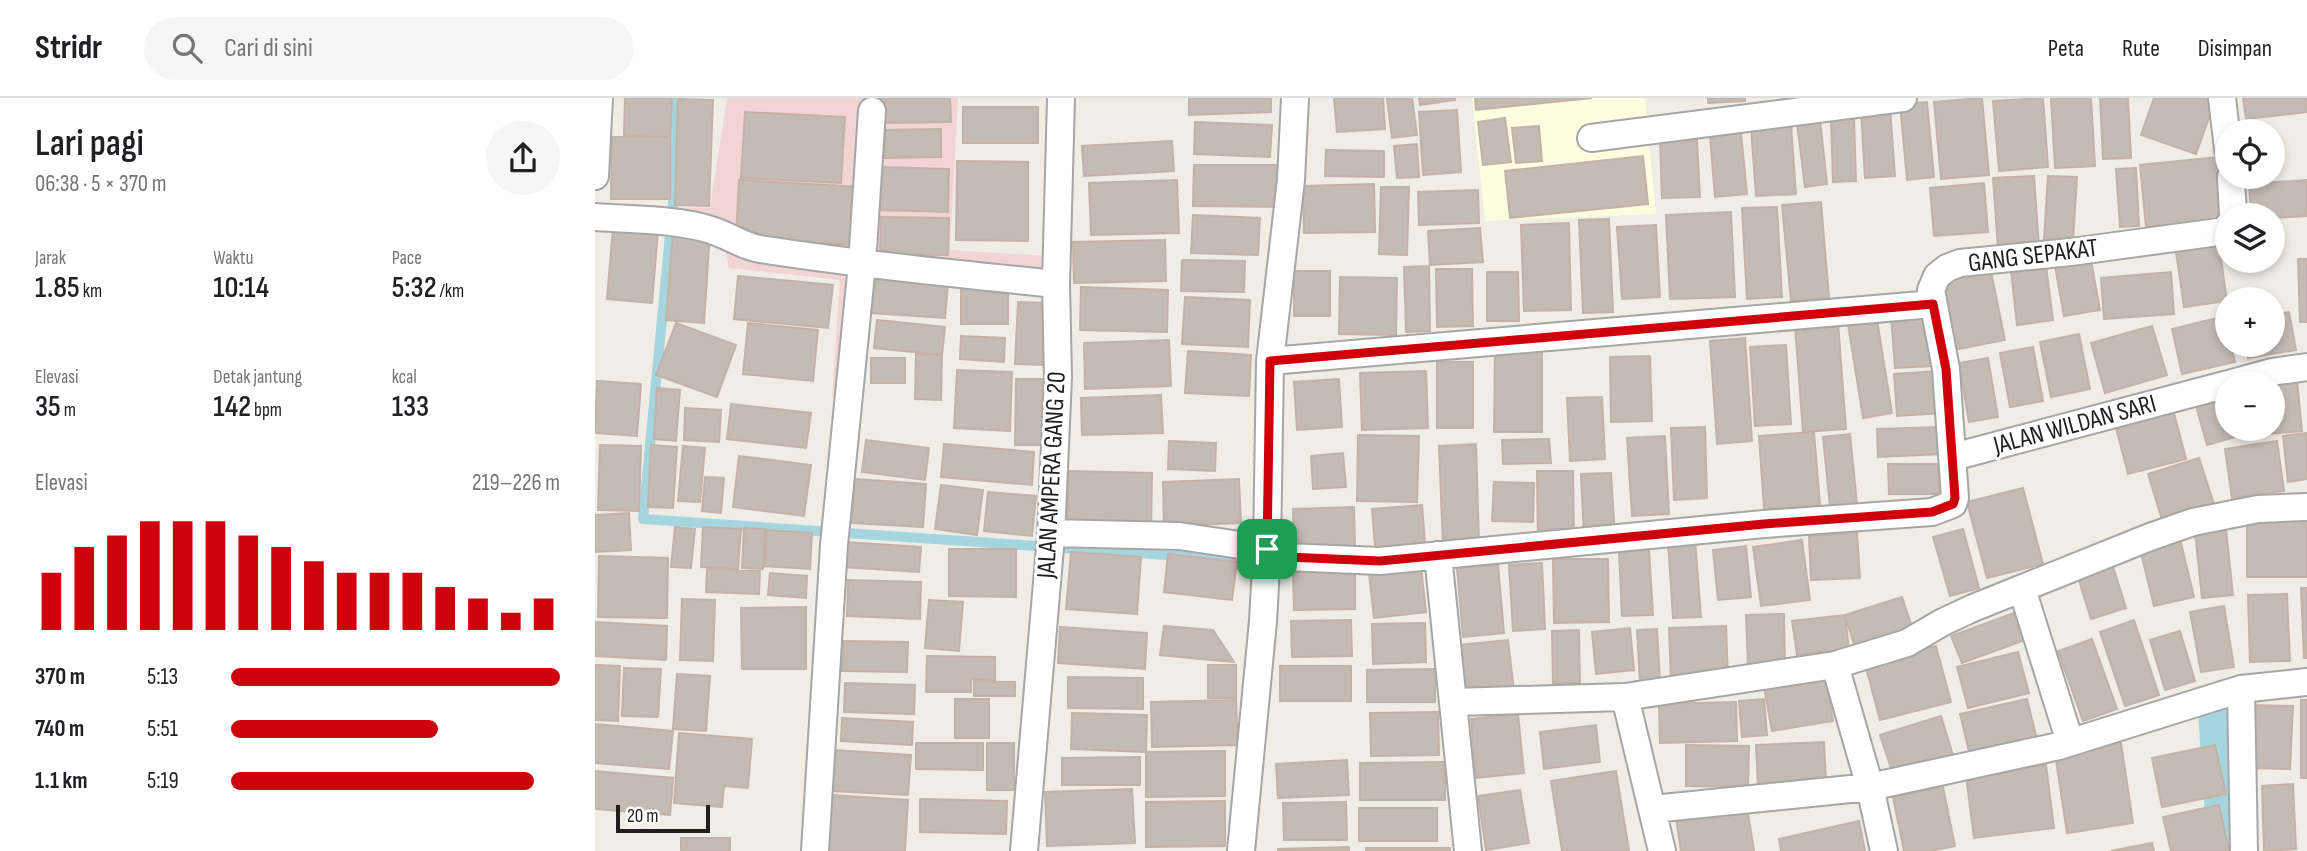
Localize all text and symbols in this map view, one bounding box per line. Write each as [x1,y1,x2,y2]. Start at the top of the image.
search box [144,17,634,80]
text: Stridr [35,28,102,68]
icon: search [168,29,206,67]
text: Cari di sini [224,33,313,64]
text: Peta [2048,34,2084,63]
text: Rute [2122,34,2160,63]
text: Disimpan [2198,34,2272,63]
map controls [2215,119,2285,441]
button: locate [2215,119,2285,189]
text: Lari pagi [35,121,144,166]
button: share [486,121,560,195]
text: 06:38 · 5 × 370 m [35,170,167,198]
button: layers [2215,203,2285,273]
street label: GANG SEPAKAT [1966,233,2100,279]
text: Jarak [35,247,66,270]
text: Waktu [213,247,254,270]
text: Pace [392,247,422,270]
text: 1.85 [35,270,80,306]
text: 10:14 [213,270,269,306]
text: 5:32 [392,270,437,306]
text: km [80,280,102,303]
text: /km [437,280,464,303]
button: + [2215,287,2285,357]
text: Elevasi [35,366,79,389]
text: Detak jantung [213,366,302,389]
text: kcal [392,366,417,389]
street label: JALAN AMPERA GANG 20 [1031,371,1073,580]
button: − [2215,371,2285,441]
street label: JALAN WILDAN SARI [1989,388,2160,462]
text: 35 [35,389,61,425]
text: 142 [213,389,251,425]
text: 133 [392,389,429,425]
text: m [61,399,76,422]
text: bpm [251,399,282,422]
text: Elevasi [35,469,88,497]
text: 219–226 m [472,469,560,497]
pin [1237,519,1297,579]
icon: arrive [1248,530,1286,568]
text: 370 m [35,663,85,691]
text: 5:13 [147,663,178,691]
text: 740 m [35,715,84,743]
text: 5:51 [147,715,178,743]
text: 1.1 km [35,767,88,795]
text: 5:19 [147,767,179,795]
scale bar [616,802,711,834]
text: 20 m [627,805,659,828]

